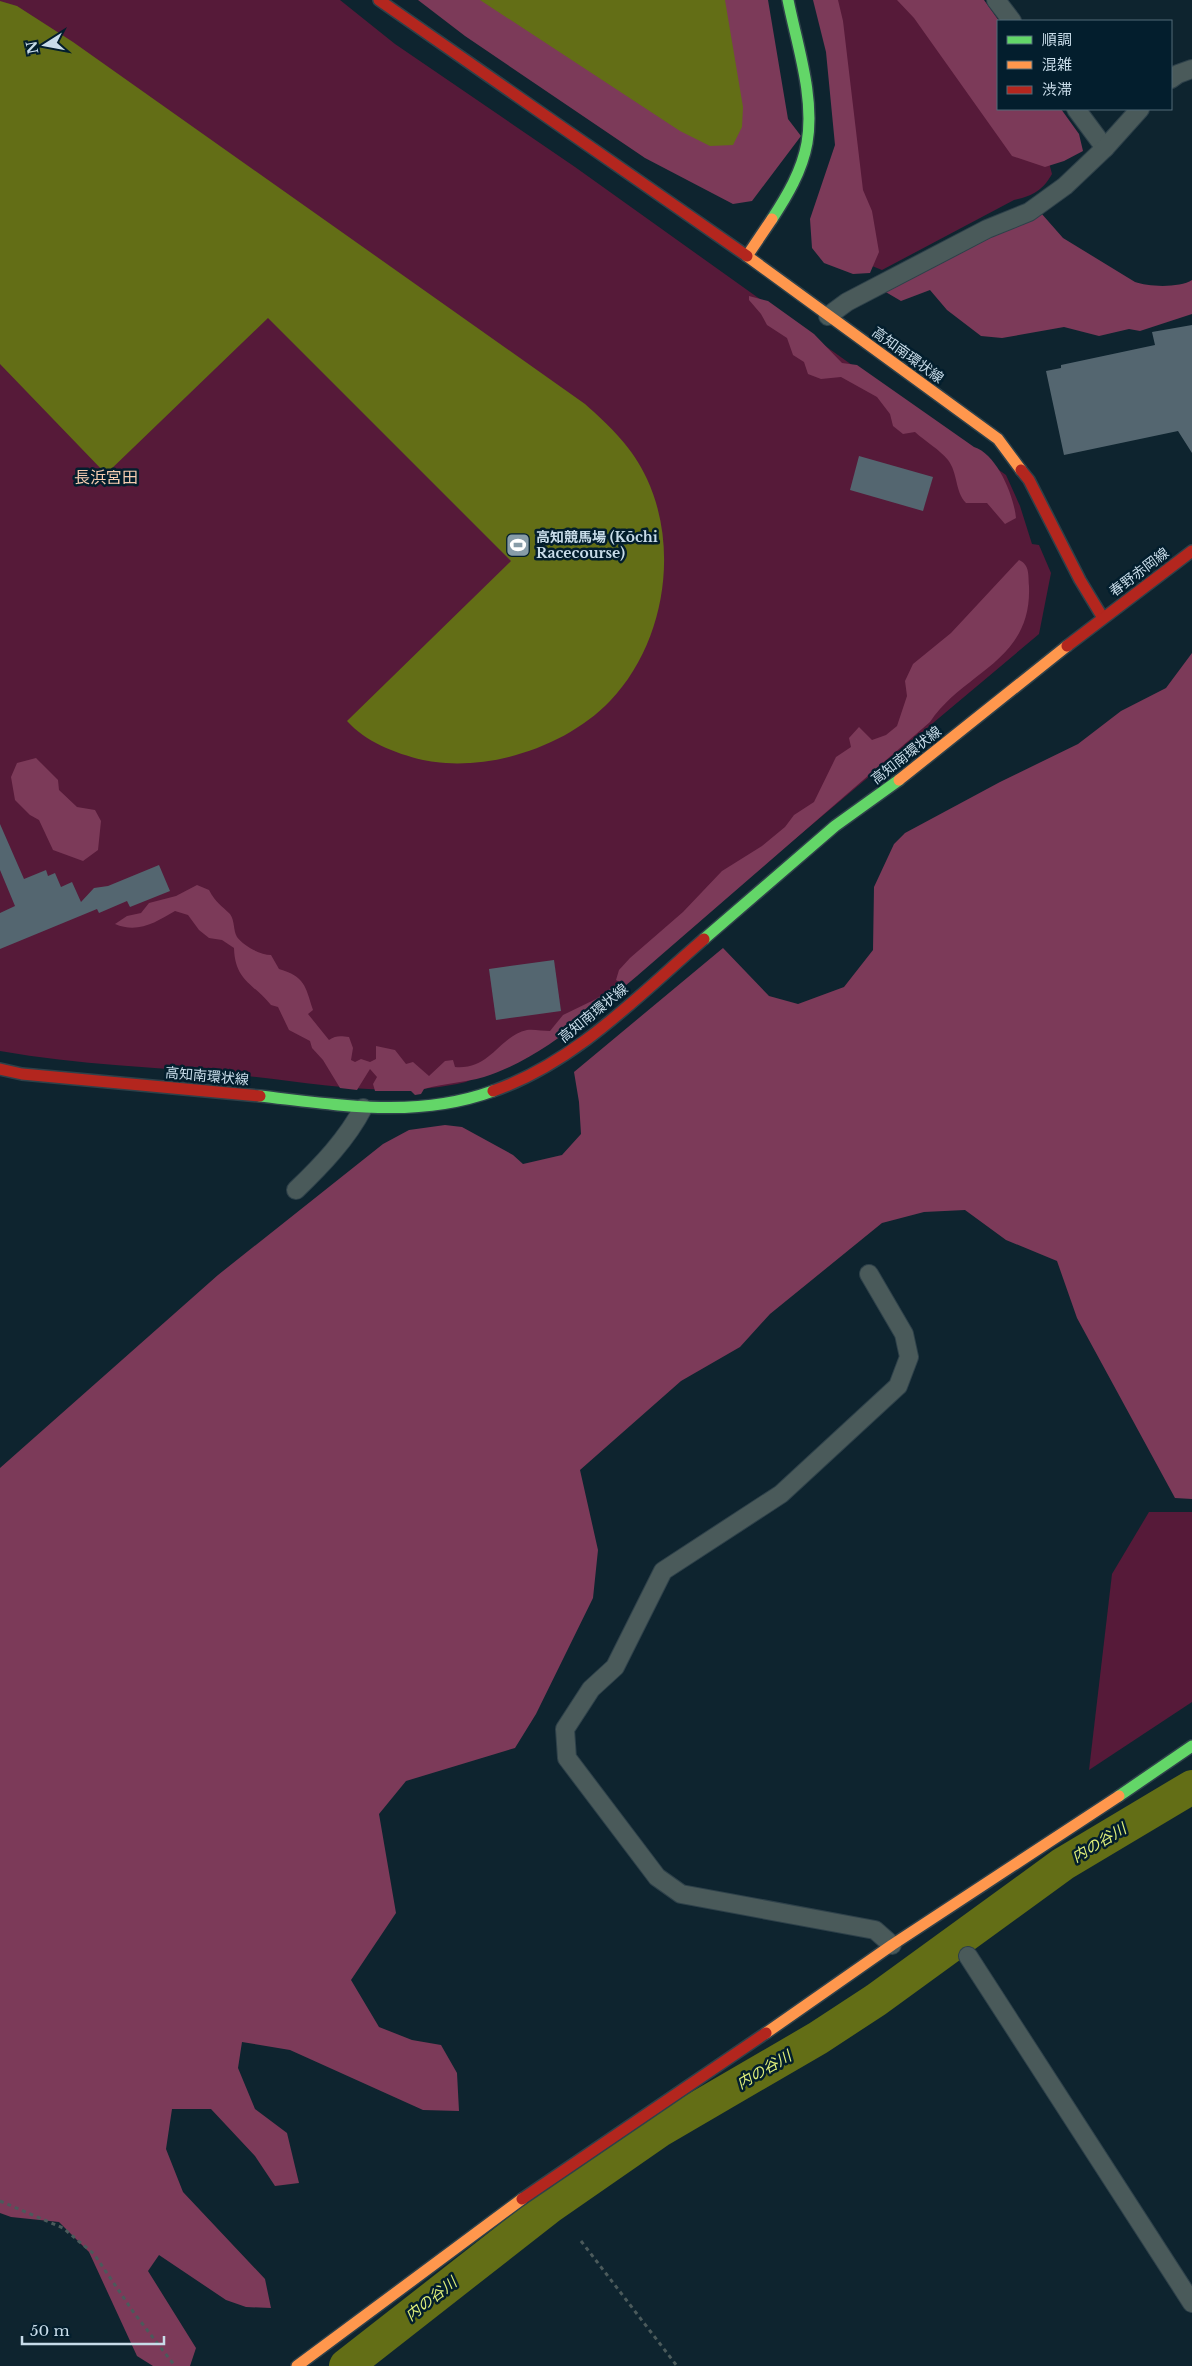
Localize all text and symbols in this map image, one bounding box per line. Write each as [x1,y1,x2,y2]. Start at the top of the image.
north arrow [20,20,70,70]
legend [997,20,1172,110]
text: 順調 [1042,30,1072,49]
text: N [22,39,42,56]
text: 混雑 [1042,55,1072,74]
text: 渋滞 [1042,80,1072,99]
street label: 高知南環状線 [869,323,947,387]
district label: 長浜宮田 [74,467,138,487]
place label: 高知競馬場 (Kōchi Racecourse) [536,528,658,562]
sports icon: 高知競馬場 (Kōchi Racecourse) [505,532,531,558]
street label: 春野赤岡線 [1106,544,1172,600]
street label: 高知南環状線 [867,722,945,788]
street label: 高知南環状線 [555,980,631,1046]
street label: 高知南環状線 [164,1063,250,1089]
water label: 内の谷川 [1068,1818,1131,1866]
water label: 内の谷川 [733,2045,796,2093]
water label: 内の谷川 [401,2271,462,2325]
scale bar [22,2314,165,2346]
text: 50 m [30,2321,70,2340]

